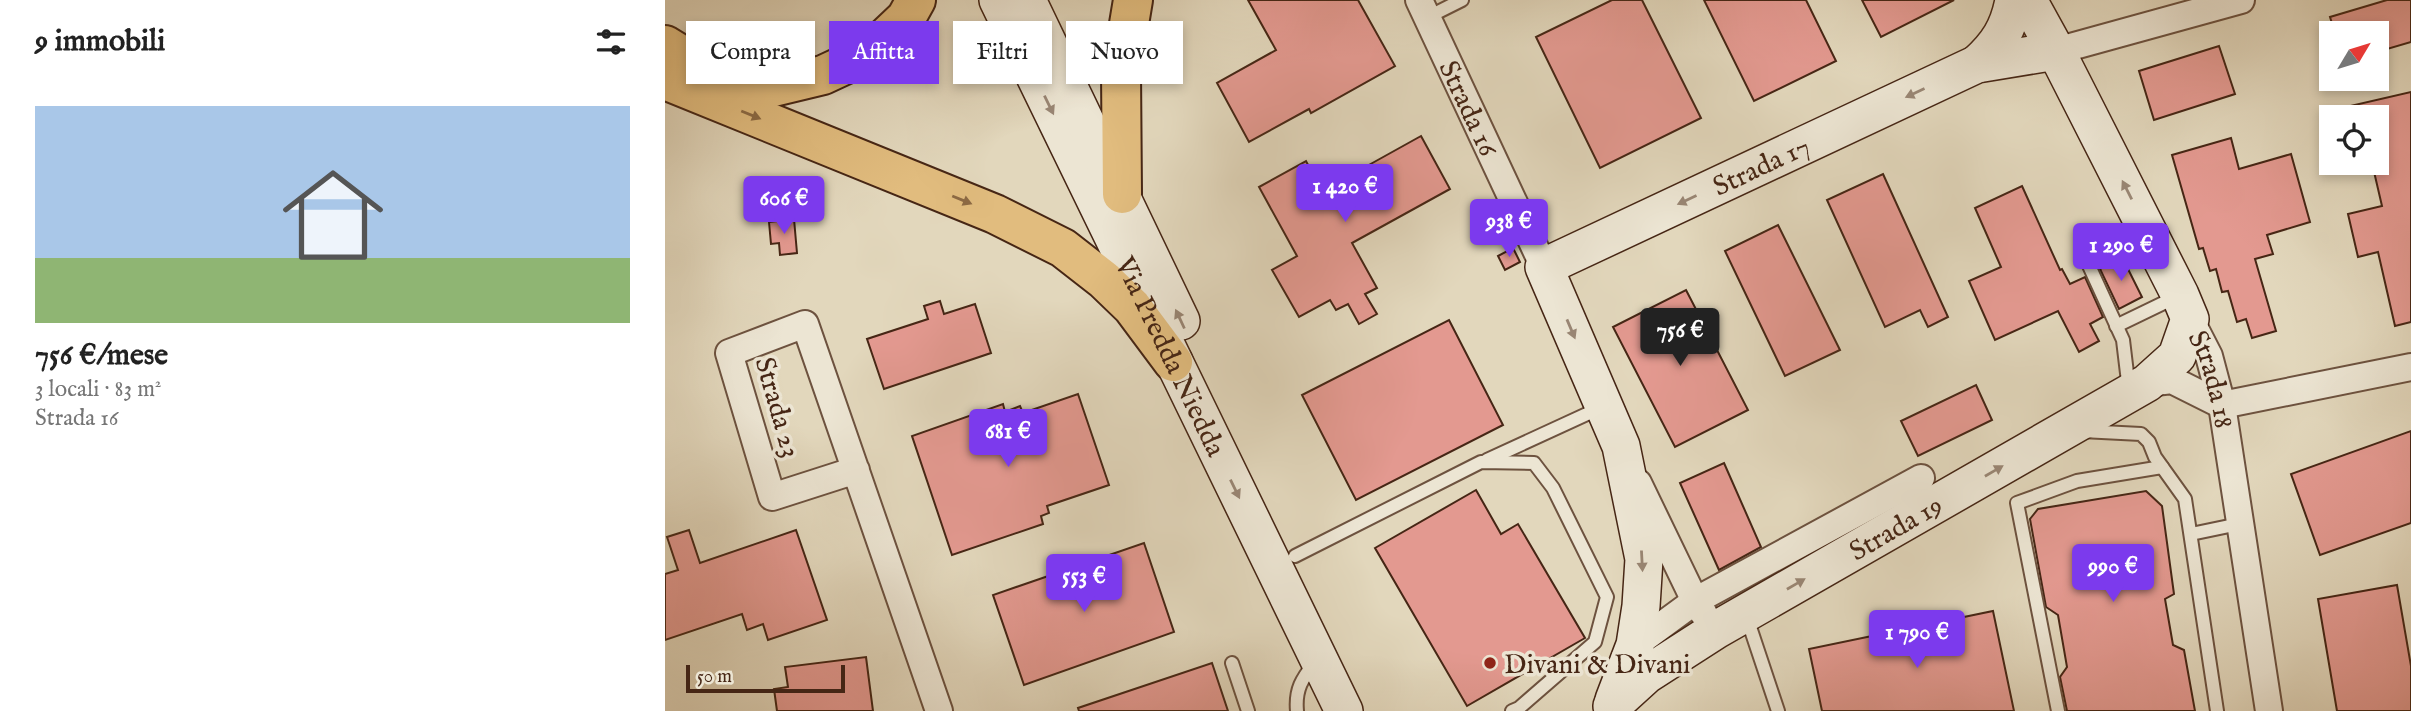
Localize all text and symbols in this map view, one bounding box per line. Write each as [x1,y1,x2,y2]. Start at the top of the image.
chip: Compra [686,21,815,84]
chip: Affitta [829,21,939,84]
chip: Filtri [953,21,1052,84]
chip: Nuovo [1066,21,1183,84]
north arrow [2319,21,2389,91]
map controls [2319,21,2389,175]
text: 9 immobili [35,23,165,61]
icon: filters [592,23,630,61]
street label: Strada 16 [1430,55,1505,163]
one-way arrow [1905,87,1925,99]
one-way arrow [1043,95,1054,115]
button: locate [2319,105,2389,175]
one-way arrow [741,109,761,121]
street label: Strada 17 [1708,130,1816,205]
icon: home [270,152,396,278]
pin: 1 420 € [1280,164,1410,224]
text: 1 420 € [1312,172,1378,201]
pin: 606 € [735,176,833,236]
one-way arrow [2121,180,2133,200]
text: 606 € [759,184,809,213]
one-way arrow [1677,194,1697,206]
one-way arrow [952,195,973,206]
pin: 938 € [1460,200,1558,259]
text: 938 € [1486,207,1532,236]
pin: 1 290 € [2056,224,2186,283]
text: 1 290 € [2089,231,2153,260]
street label: Via Predda Niedda [1105,251,1233,463]
pin: 756 € [1631,308,1729,368]
one-way arrow [1174,309,1186,329]
text: 756 € [1656,316,1704,345]
one-way arrow [1566,319,1577,340]
street label: Strada 18 [2179,325,2240,431]
text: 756 €/mese [35,337,168,375]
street label: Strada 23 [746,353,808,462]
text: 3 locali · 83 m² [35,375,161,404]
text: Strada 16 [35,404,119,433]
pin: 681 € [959,410,1057,469]
text: 681 € [985,417,1031,446]
one-way arrow [1984,465,2003,477]
one-way arrow [1229,479,1240,499]
street label: Strada 19 [1844,489,1950,570]
pin: 990 € [2064,544,2162,604]
one-way arrow [1637,550,1648,572]
text: 990 € [2088,552,2138,581]
pin: 553 € [1035,554,1133,614]
text: 553 € [1062,562,1106,591]
one-way arrow [1786,578,1806,590]
pin: 1 790 € [1852,610,1982,670]
text: 1 790 € [1885,618,1949,647]
place label: Divani & Divani [1504,648,1691,683]
marker: Divani & Divani [1482,655,1498,671]
scale bar [686,662,845,694]
text: 50 m [697,665,732,689]

